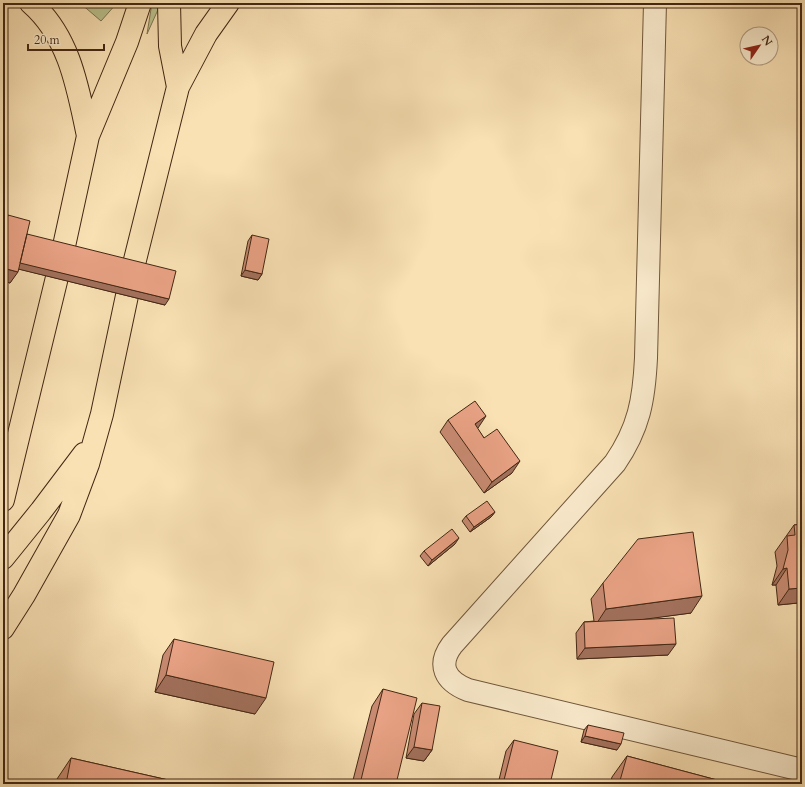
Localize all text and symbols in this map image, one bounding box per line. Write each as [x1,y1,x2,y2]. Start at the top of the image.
scale bar [28,26,104,52]
north arrow [739,26,779,66]
text: 20 m [34,32,61,48]
text: N [758,33,776,49]

